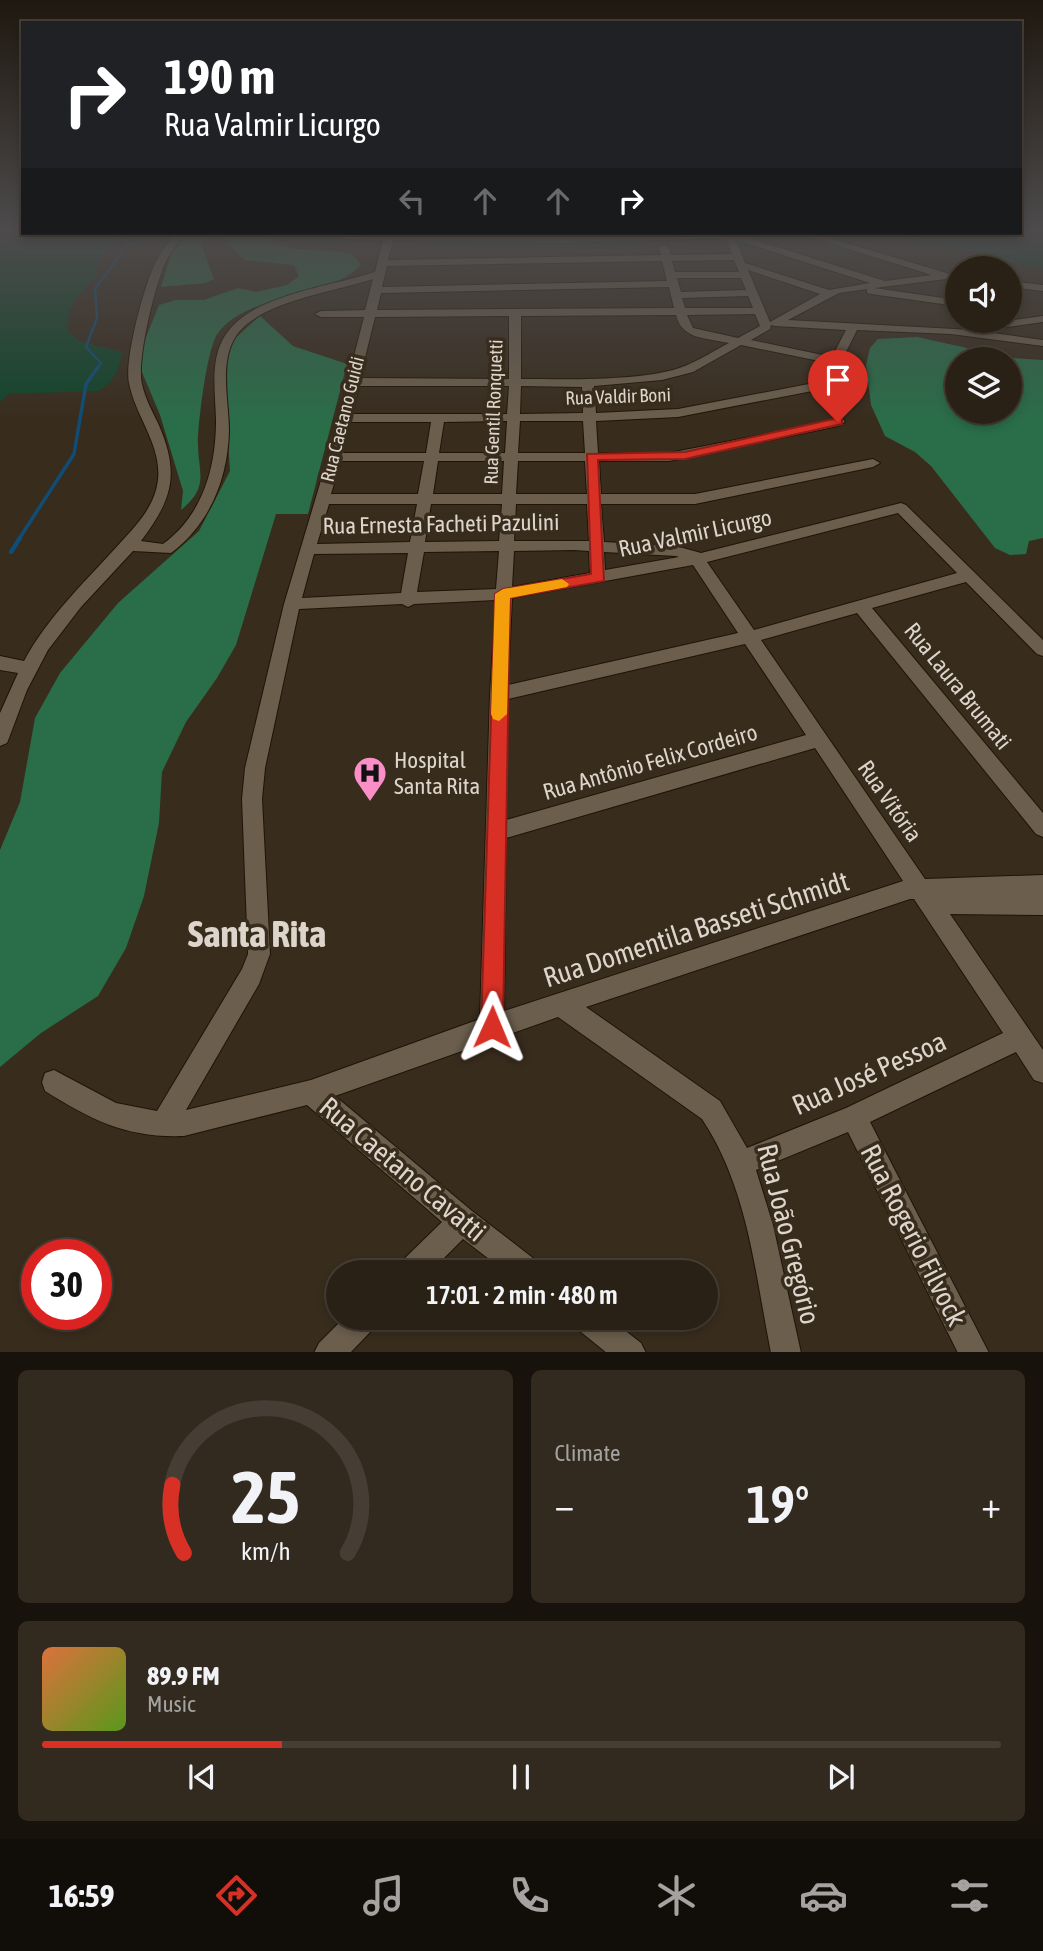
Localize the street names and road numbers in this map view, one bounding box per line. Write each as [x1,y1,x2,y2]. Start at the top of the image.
street label: Rua Gentil Ronquetti [479,339,507,485]
street label: Rua Caetano Guidi [316,354,368,484]
street label: Rua Valdir Boni [565,383,671,409]
street label: Rua Valmir Licurgo [616,504,774,562]
street label: Rua Ernesta Facheti Pazulini [322,509,560,539]
street label: Rua Laura Brumati [899,617,1017,755]
street label: Rua Antônio Felix Cordeiro [540,719,760,805]
street label: Rua Vitória [853,755,927,847]
street label: Rua Domentila Basseti Schmidt [539,864,853,994]
street label: Rua José Pessoa [787,1025,951,1121]
street label: Rua Caetano Cavatti [313,1090,493,1248]
street label: Rua Rogerio Filvock [854,1139,974,1331]
street label: Rua João Gregório [751,1140,827,1328]

